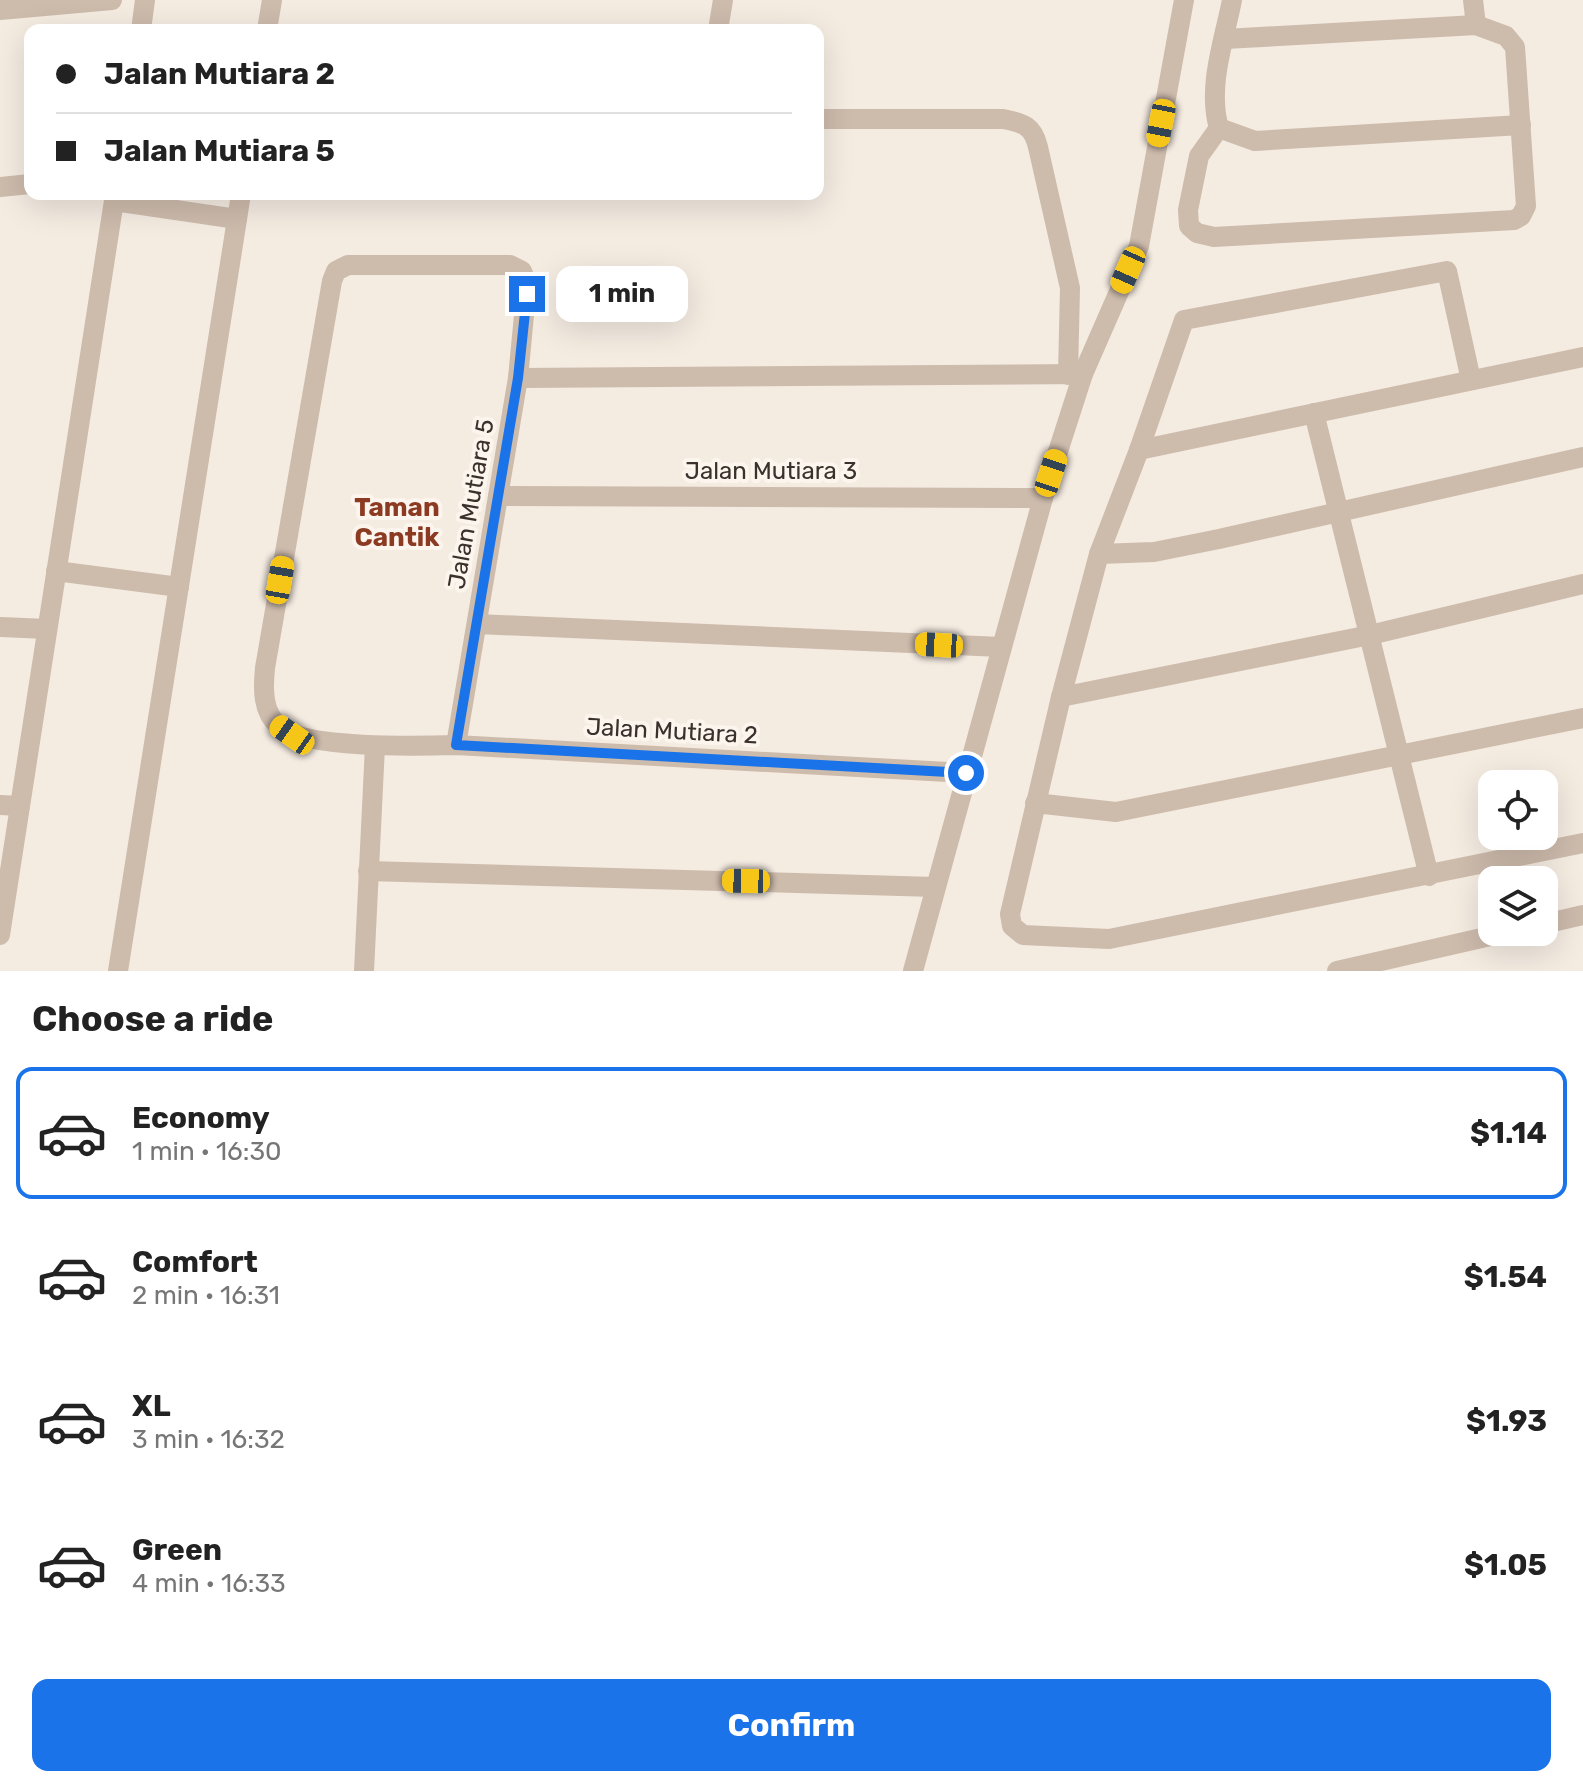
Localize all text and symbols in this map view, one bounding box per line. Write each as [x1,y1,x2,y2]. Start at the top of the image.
text: Jalan Mutiara 2 [104,56,335,92]
car [1145,97,1177,149]
text: Jalan Mutiara 5 [104,133,335,169]
car [1107,243,1149,297]
callout: 1 min [555,266,687,322]
route end [509,276,545,312]
text: 1 min [589,278,655,309]
street label: Jalan Mutiara 5 [442,417,500,591]
car [1032,446,1070,500]
street label: Jalan Mutiara 3 [685,457,857,485]
district label: Taman Cantik [354,492,440,553]
car [264,554,296,606]
car [914,632,964,658]
car [265,711,319,759]
street label: Jalan Mutiara 2 [585,713,759,749]
route start [948,755,984,791]
map controls [1478,770,1558,946]
button: locate [1478,770,1558,850]
button: layers [1478,866,1558,946]
car [722,869,770,893]
text: Choose a ride [32,997,273,1040]
icon: car [36,1097,108,1169]
text: Economy [132,1100,270,1136]
text: $1.14 [1470,1115,1547,1151]
text: 1 min · 16:30 [132,1136,282,1167]
icon: car [36,1241,108,1313]
text: Comfort [132,1244,258,1280]
text: $1.54 [1464,1259,1547,1295]
text: 2 min · 16:31 [132,1280,280,1311]
icon: car [36,1385,108,1457]
text: XL [132,1388,171,1424]
text: $1.93 [1466,1403,1547,1439]
text: 3 min · 16:32 [132,1424,285,1455]
icon: car [36,1529,108,1601]
text: Green [132,1532,222,1568]
text: $1.05 [1464,1547,1547,1583]
text: 4 min · 16:33 [132,1568,286,1599]
button: Confirm [32,1679,1551,1771]

